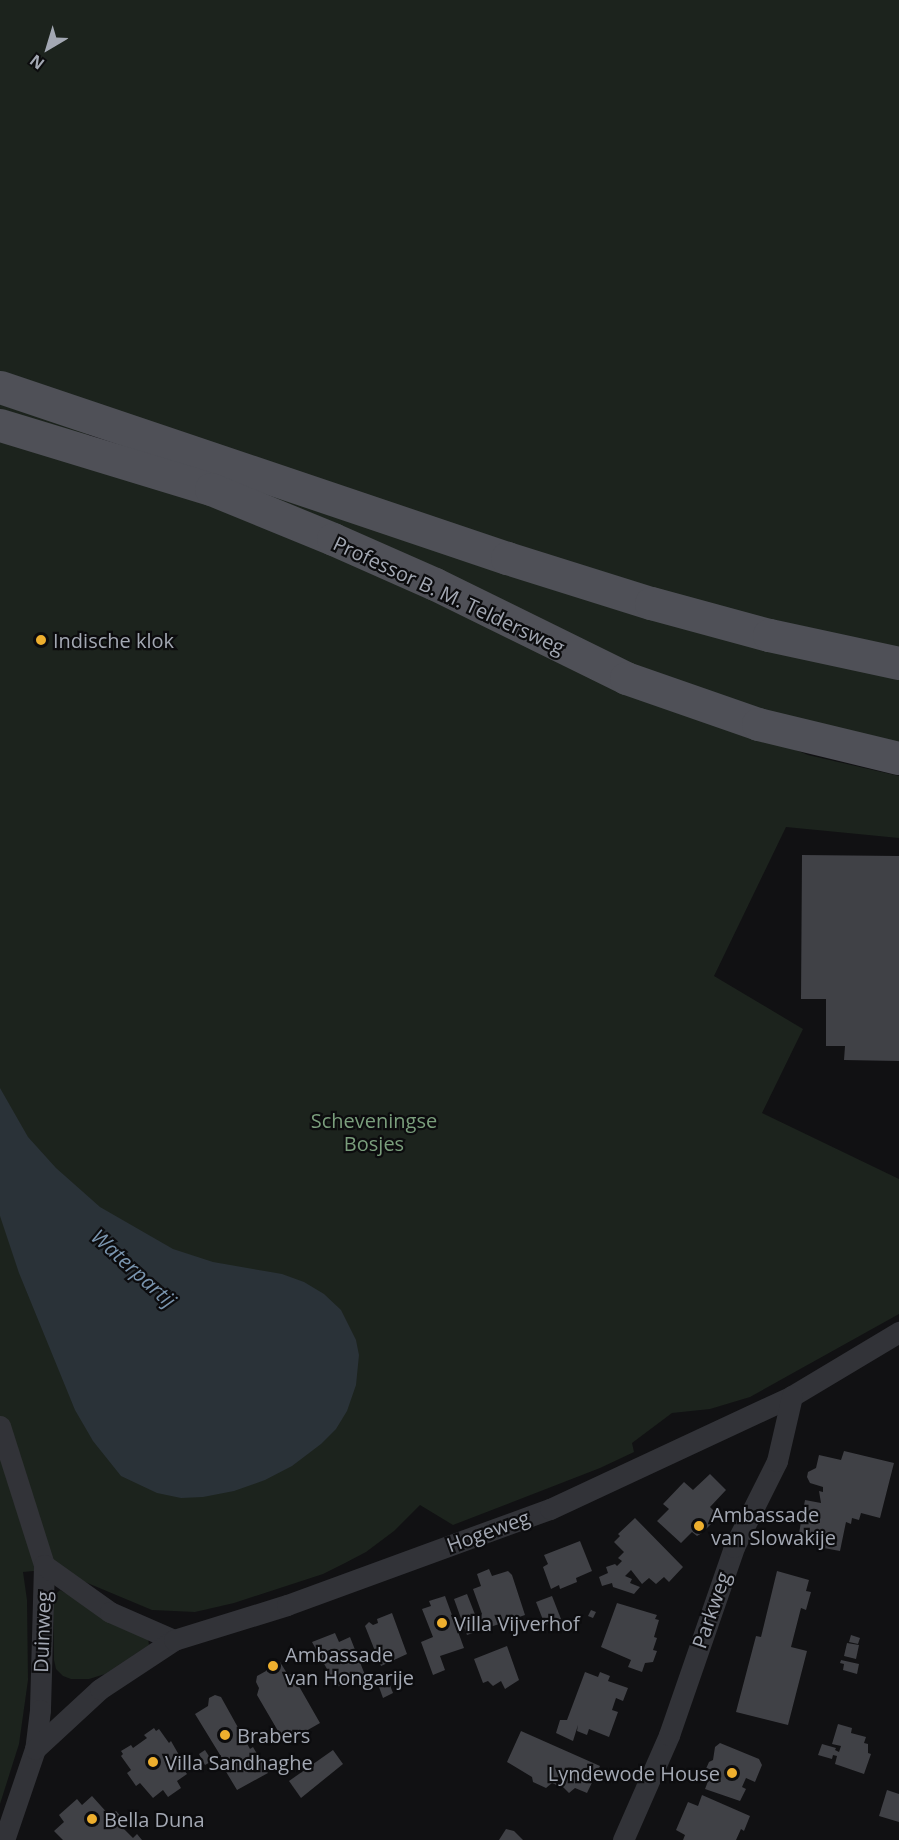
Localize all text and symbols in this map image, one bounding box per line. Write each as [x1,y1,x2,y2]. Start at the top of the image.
north arrow [18,18,78,78]
text: N [25,50,49,75]
street label: Professor B. M. Teldersweg [329,531,569,659]
place label: Indische klok [53,628,174,652]
marker: Indische klok [34,633,48,647]
park label: Scheveningse Bosjes [311,1108,437,1155]
water label: Waterpartij [86,1223,182,1313]
place label: Ambassade van Slowakije [711,1502,836,1549]
street label: Hogeweg [443,1505,533,1557]
marker: Ambassade van Slowakije [692,1519,706,1533]
street label: Parkweg [687,1569,735,1651]
street label: Duinweg [29,1591,55,1673]
place label: Villa Vijverhof [454,1611,580,1635]
marker: Villa Vijverhof [435,1616,449,1630]
place label: Ambassade van Hongarije [285,1642,414,1689]
marker: Ambassade van Hongarije [266,1659,280,1673]
place label: Brabers [237,1723,310,1747]
marker: Brabers [218,1728,232,1742]
place label: Villa Sandhaghe [165,1750,313,1774]
marker: Villa Sandhaghe [146,1755,160,1769]
place label: Lyndewode House [548,1761,720,1785]
marker: Lyndewode House [725,1766,739,1780]
place label: Bella Duna [104,1807,205,1831]
marker: Bella Duna [85,1812,99,1826]

